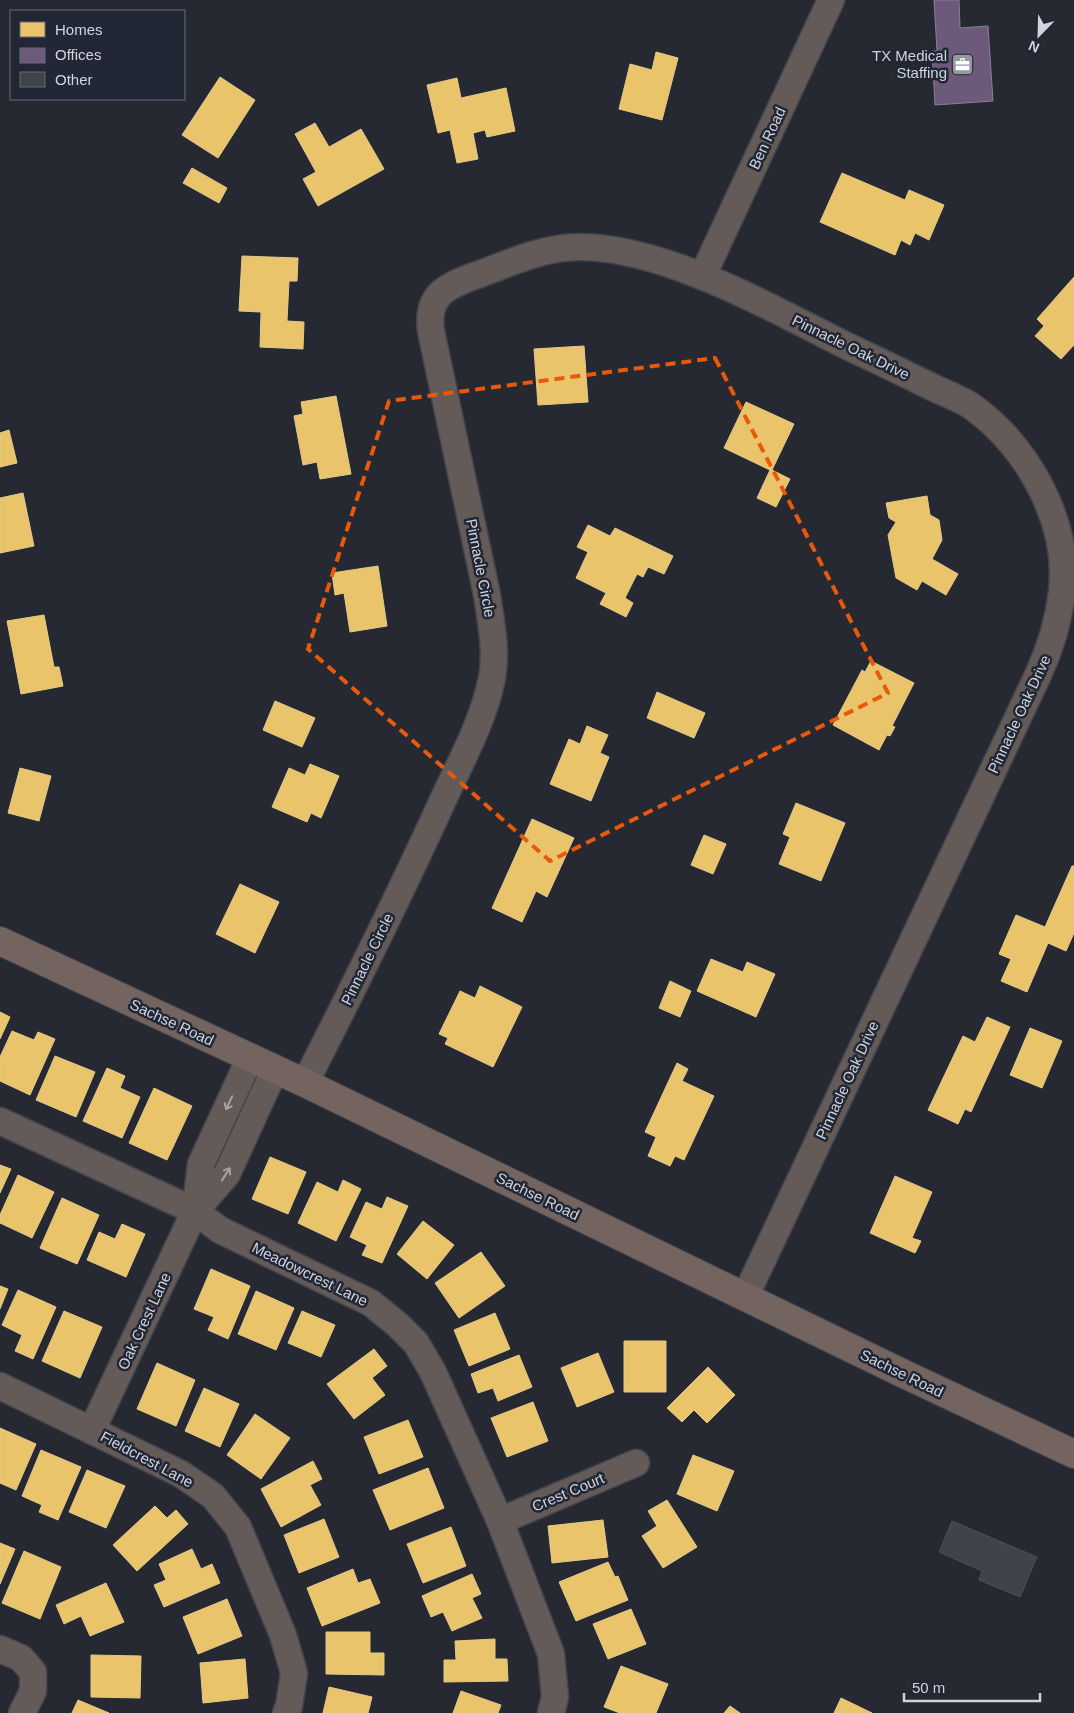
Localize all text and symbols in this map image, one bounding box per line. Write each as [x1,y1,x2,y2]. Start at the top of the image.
legend [10,10,185,100]
north arrow [1014,10,1064,60]
text: Homes [55,21,103,38]
text: N [1026,38,1042,56]
text: Offices [55,46,101,63]
place label: TX Medical Staffing [872,47,947,81]
office icon: TX Medical Staffing [951,52,975,76]
text: Other [55,71,93,88]
street label: Ben Road [745,104,789,172]
street label: Pinnacle Oak Drive [790,311,912,383]
street label: Pinnacle Circle [463,517,499,619]
street label: Pinnacle Oak Drive [984,652,1054,776]
street label: Pinnacle Circle [337,910,397,1008]
street label: Sachse Road [128,995,216,1049]
street label: Pinnacle Oak Drive [812,1018,882,1142]
one-way arrow [224,1095,234,1110]
one-way arrow [221,1167,231,1181]
street label: Sachse Road [494,1169,582,1223]
street label: Meadowcrest Lane [249,1239,371,1309]
street label: Oak Crest Lane [114,1270,174,1372]
street label: Sachse Road [858,1346,946,1400]
street label: Fieldcrest Lane [98,1427,196,1491]
street label: Crest Court [529,1469,607,1515]
scale bar [904,1670,1040,1702]
text: 50 m [912,1679,945,1696]

